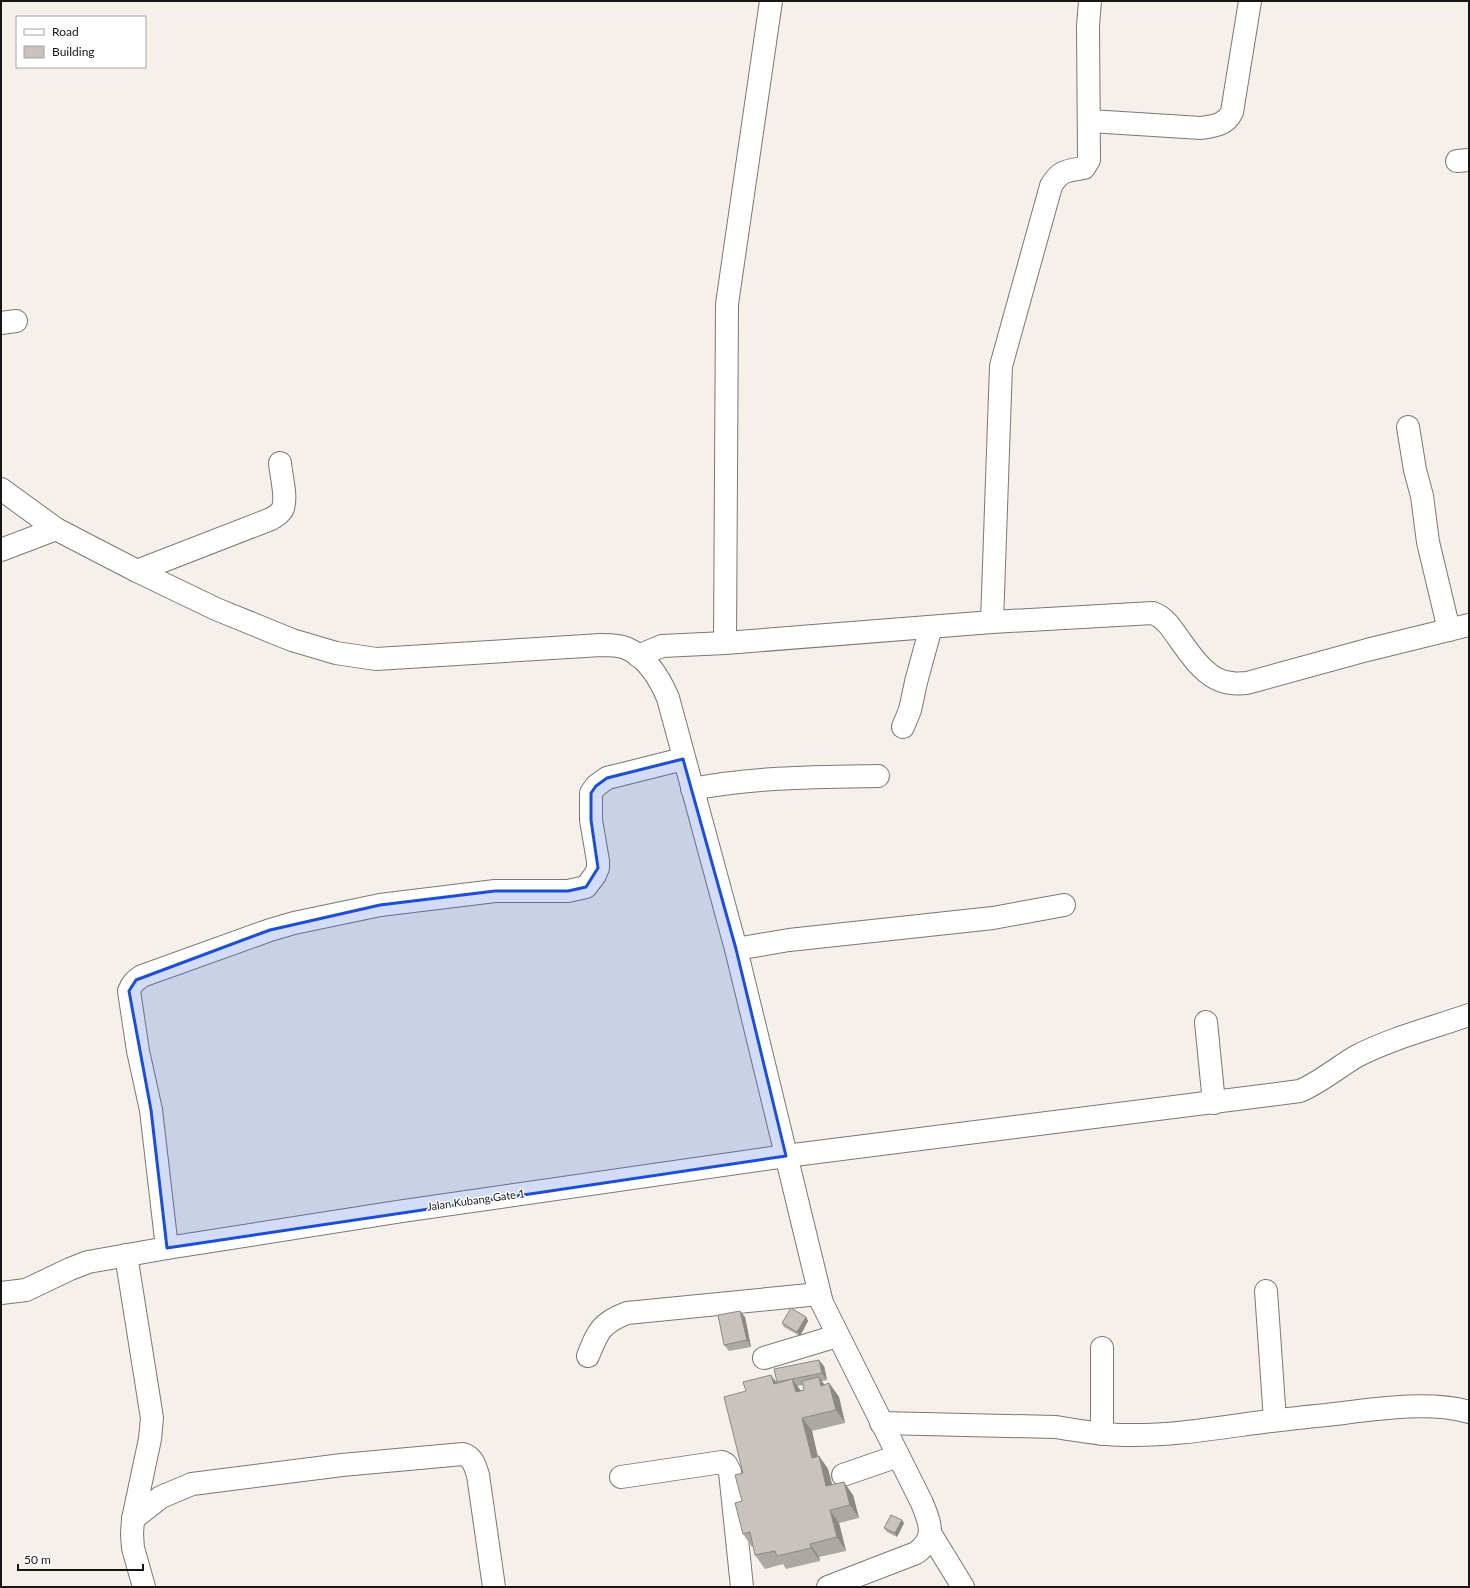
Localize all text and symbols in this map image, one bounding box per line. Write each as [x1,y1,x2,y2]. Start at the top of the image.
legend [16,16,146,68]
text: Road [52,24,79,39]
text: Building [52,44,95,59]
street label: Jalan Kubang Gate 1 [426,1186,526,1213]
scale bar [18,1546,143,1572]
text: 50 m [24,1552,51,1567]

